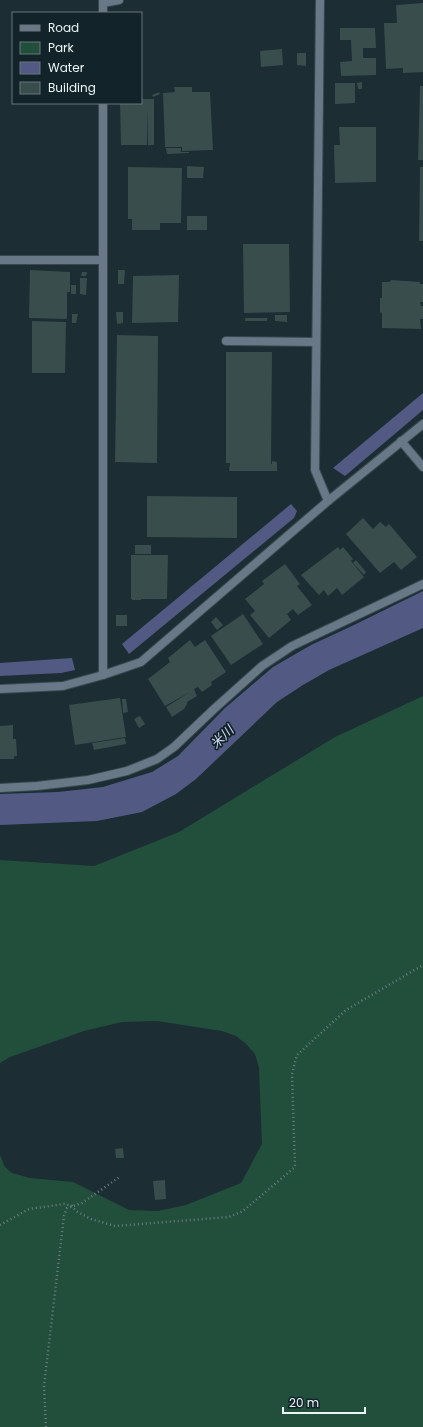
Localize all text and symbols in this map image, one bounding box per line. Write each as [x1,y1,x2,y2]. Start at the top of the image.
legend [12,12,142,104]
text: Road [48,19,79,36]
text: Park [48,39,75,56]
text: Water [48,59,85,76]
text: Building [48,79,96,96]
water label: 米川 [206,720,239,753]
scale bar [283,1389,365,1415]
text: 20 m [289,1394,319,1411]

